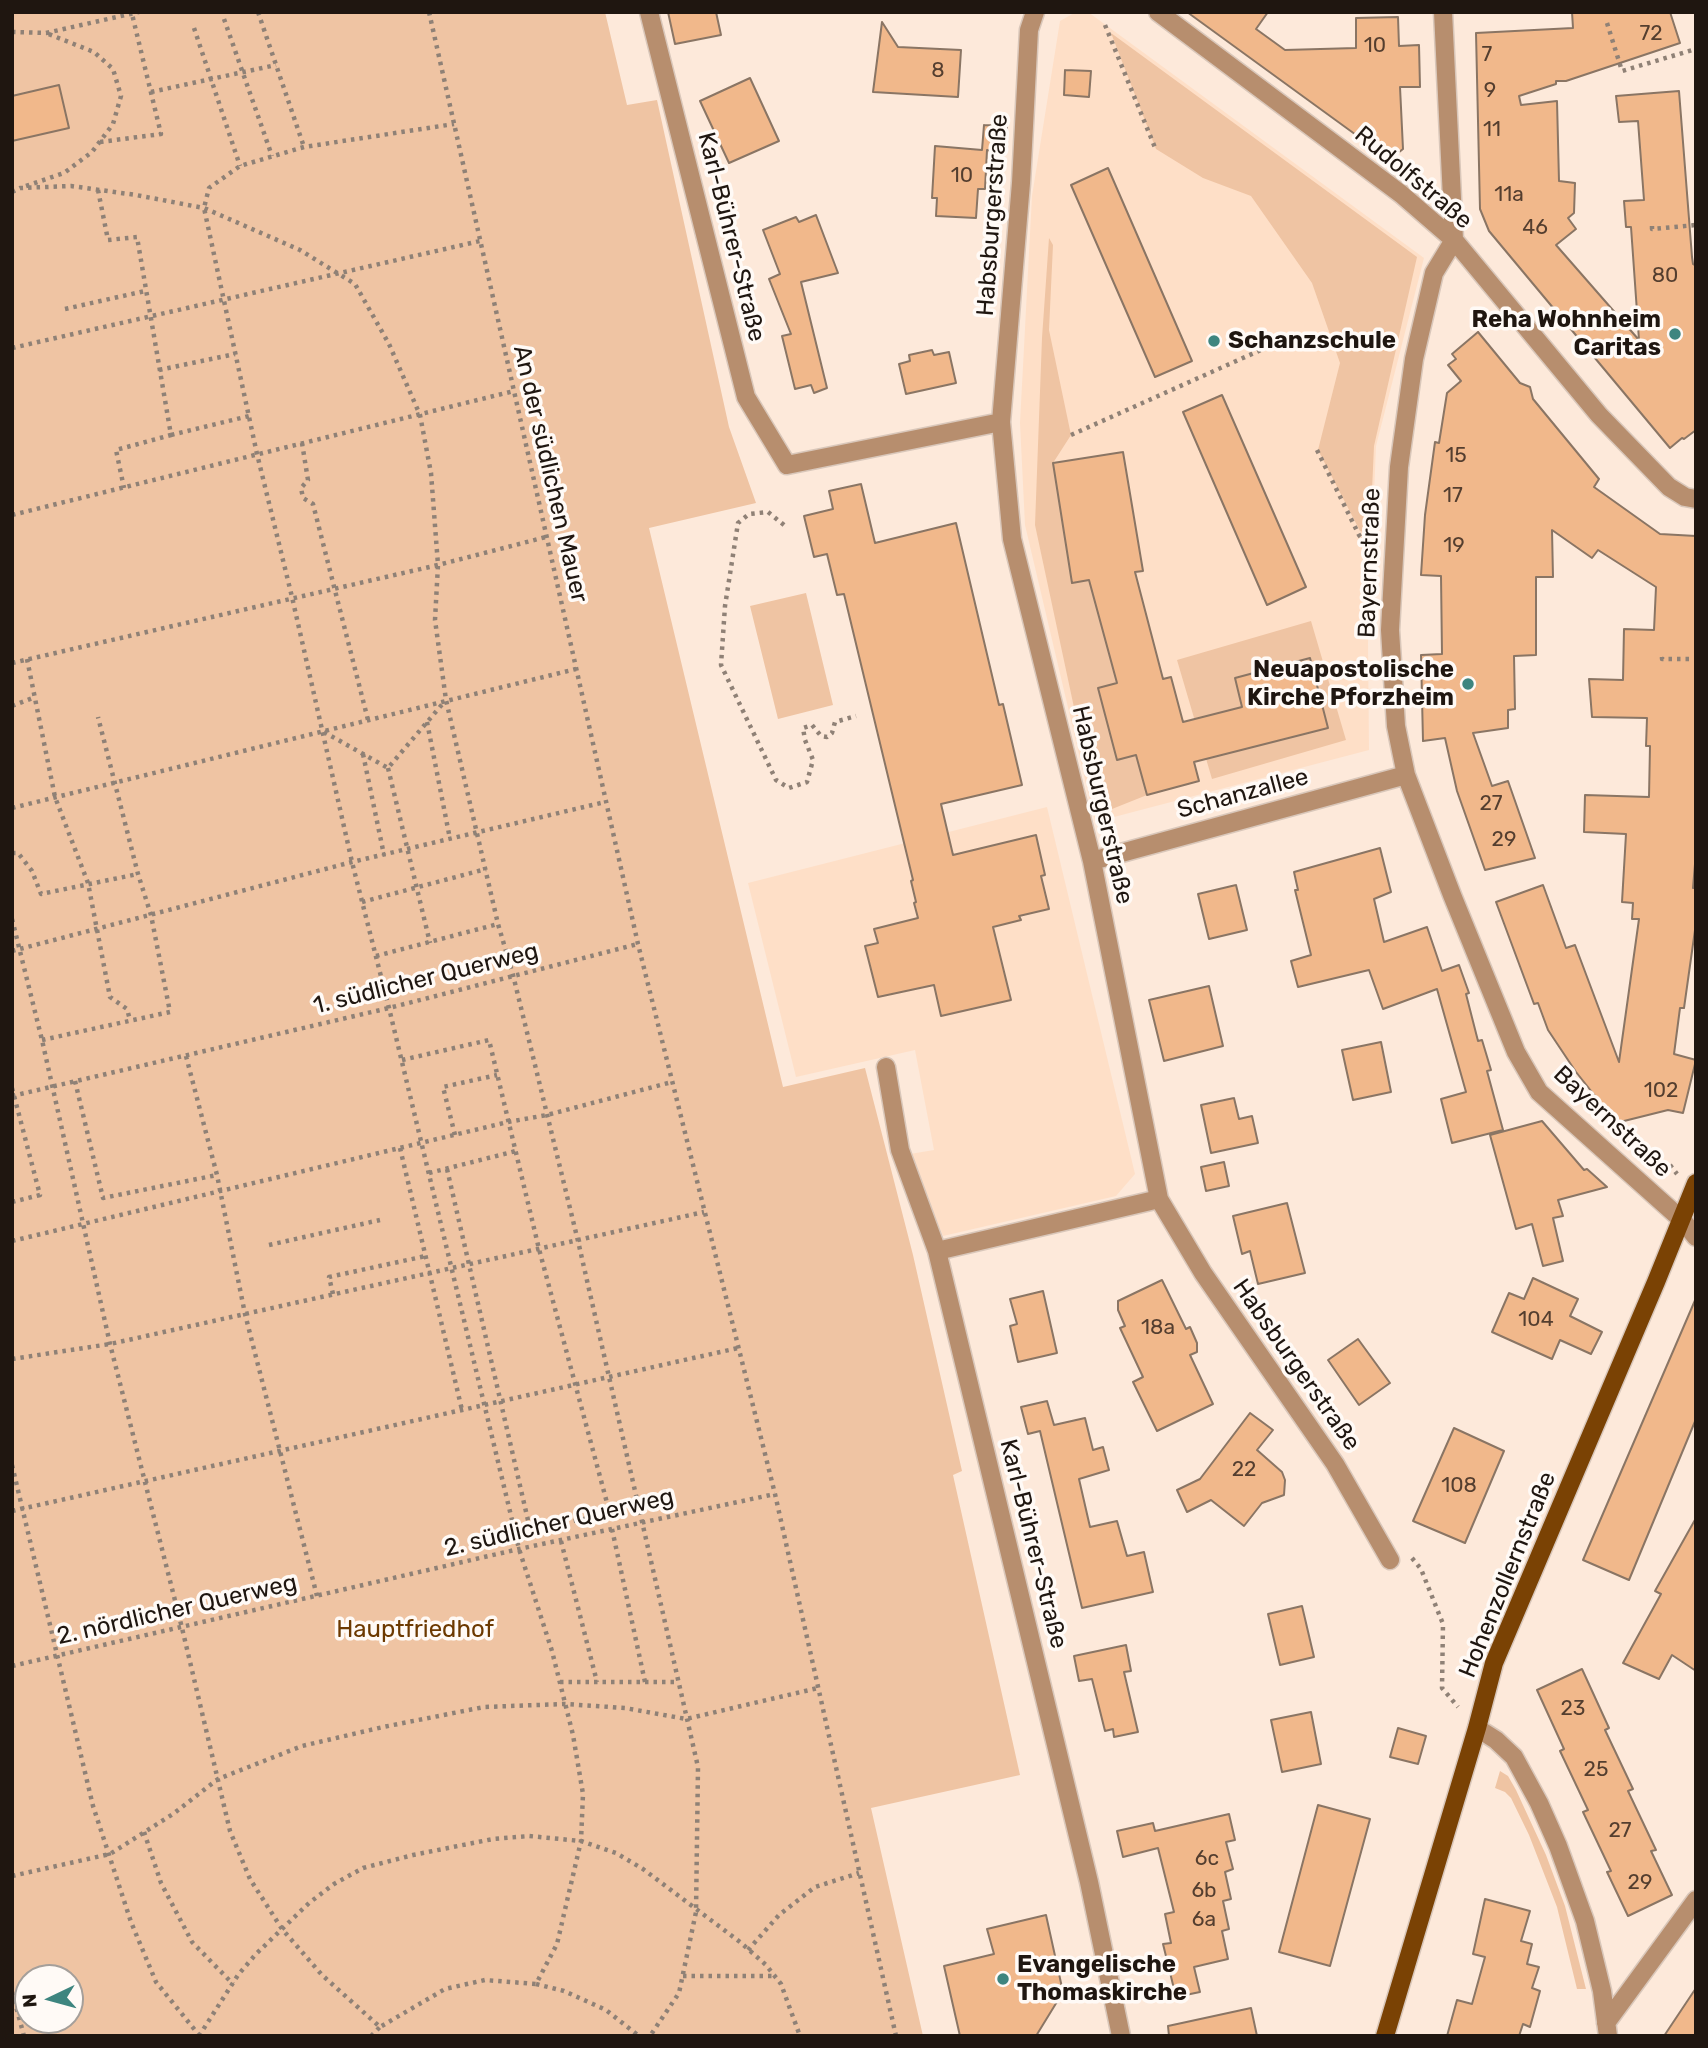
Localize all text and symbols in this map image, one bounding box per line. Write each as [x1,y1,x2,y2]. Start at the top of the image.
house number: 72 [1639,21,1663,47]
house number: 10 [1364,33,1386,59]
house number: 7 [1482,42,1492,68]
house number: 8 [931,58,945,84]
house number: 9 [1484,78,1496,104]
street label: Habsburgerstraße [972,113,1014,317]
house number: 11 [1483,117,1501,143]
street label: Rudolfstraße [1348,120,1478,236]
street label: Karl-Bührer-Straße [691,129,771,345]
house number: 10 [951,163,973,189]
house number: 11a [1494,182,1524,208]
house number: 46 [1522,215,1548,241]
house number: 80 [1652,263,1678,289]
place label: Reha Wohnheim Caritas [1472,306,1661,362]
marker: Reha Wohnheim Caritas [1667,326,1683,342]
place label: Schanzschule [1228,327,1396,355]
marker: Schanzschule [1206,333,1222,349]
street label: An der südlichen Mauer [506,343,594,605]
house number: 15 [1445,443,1467,469]
house number: 17 [1443,483,1463,509]
street label: Bayernstraße [1353,487,1387,639]
house number: 19 [1443,533,1465,559]
place label: Neuapostolische Kirche Pforzheim [1247,656,1454,712]
marker: Neuapostolische Kirche Pforzheim [1460,676,1476,692]
street label: Habsburgerstraße [1065,703,1139,907]
street label: Schanzallee [1174,763,1312,825]
house number: 27 [1479,791,1503,817]
house number: 29 [1492,827,1516,853]
street label: 1. südlicher Querweg [310,937,542,1021]
street label: Bayernstraße [1547,1060,1677,1184]
house number: 102 [1644,1078,1678,1104]
street label: Habsburgerstraße [1226,1274,1366,1456]
house number: 104 [1518,1307,1554,1333]
house number: 18a [1141,1315,1175,1341]
street label: Karl-Bührer-Straße [993,1436,1073,1652]
house number: 22 [1232,1457,1256,1483]
street label: Hohenzollernstraße [1454,1468,1562,1682]
house number: 108 [1441,1473,1477,1499]
street label: 2. südlicher Querweg [441,1483,677,1563]
street label: 2. nördlicher Querweg [54,1568,300,1652]
park label: Hauptfriedhof [336,1616,494,1644]
house number: 23 [1561,1696,1585,1722]
house number: 25 [1584,1757,1608,1783]
house number: 27 [1608,1818,1632,1844]
house number: 6c [1195,1846,1219,1872]
house number: 29 [1628,1870,1652,1896]
house number: 6b [1191,1878,1217,1904]
house number: 6a [1192,1907,1216,1933]
place label: Evangelische Thomaskirche [1017,1951,1187,2007]
north arrow [14,1964,84,2034]
marker: Evangelische Thomaskirche [995,1971,1011,1987]
text: N [18,1993,42,2009]

